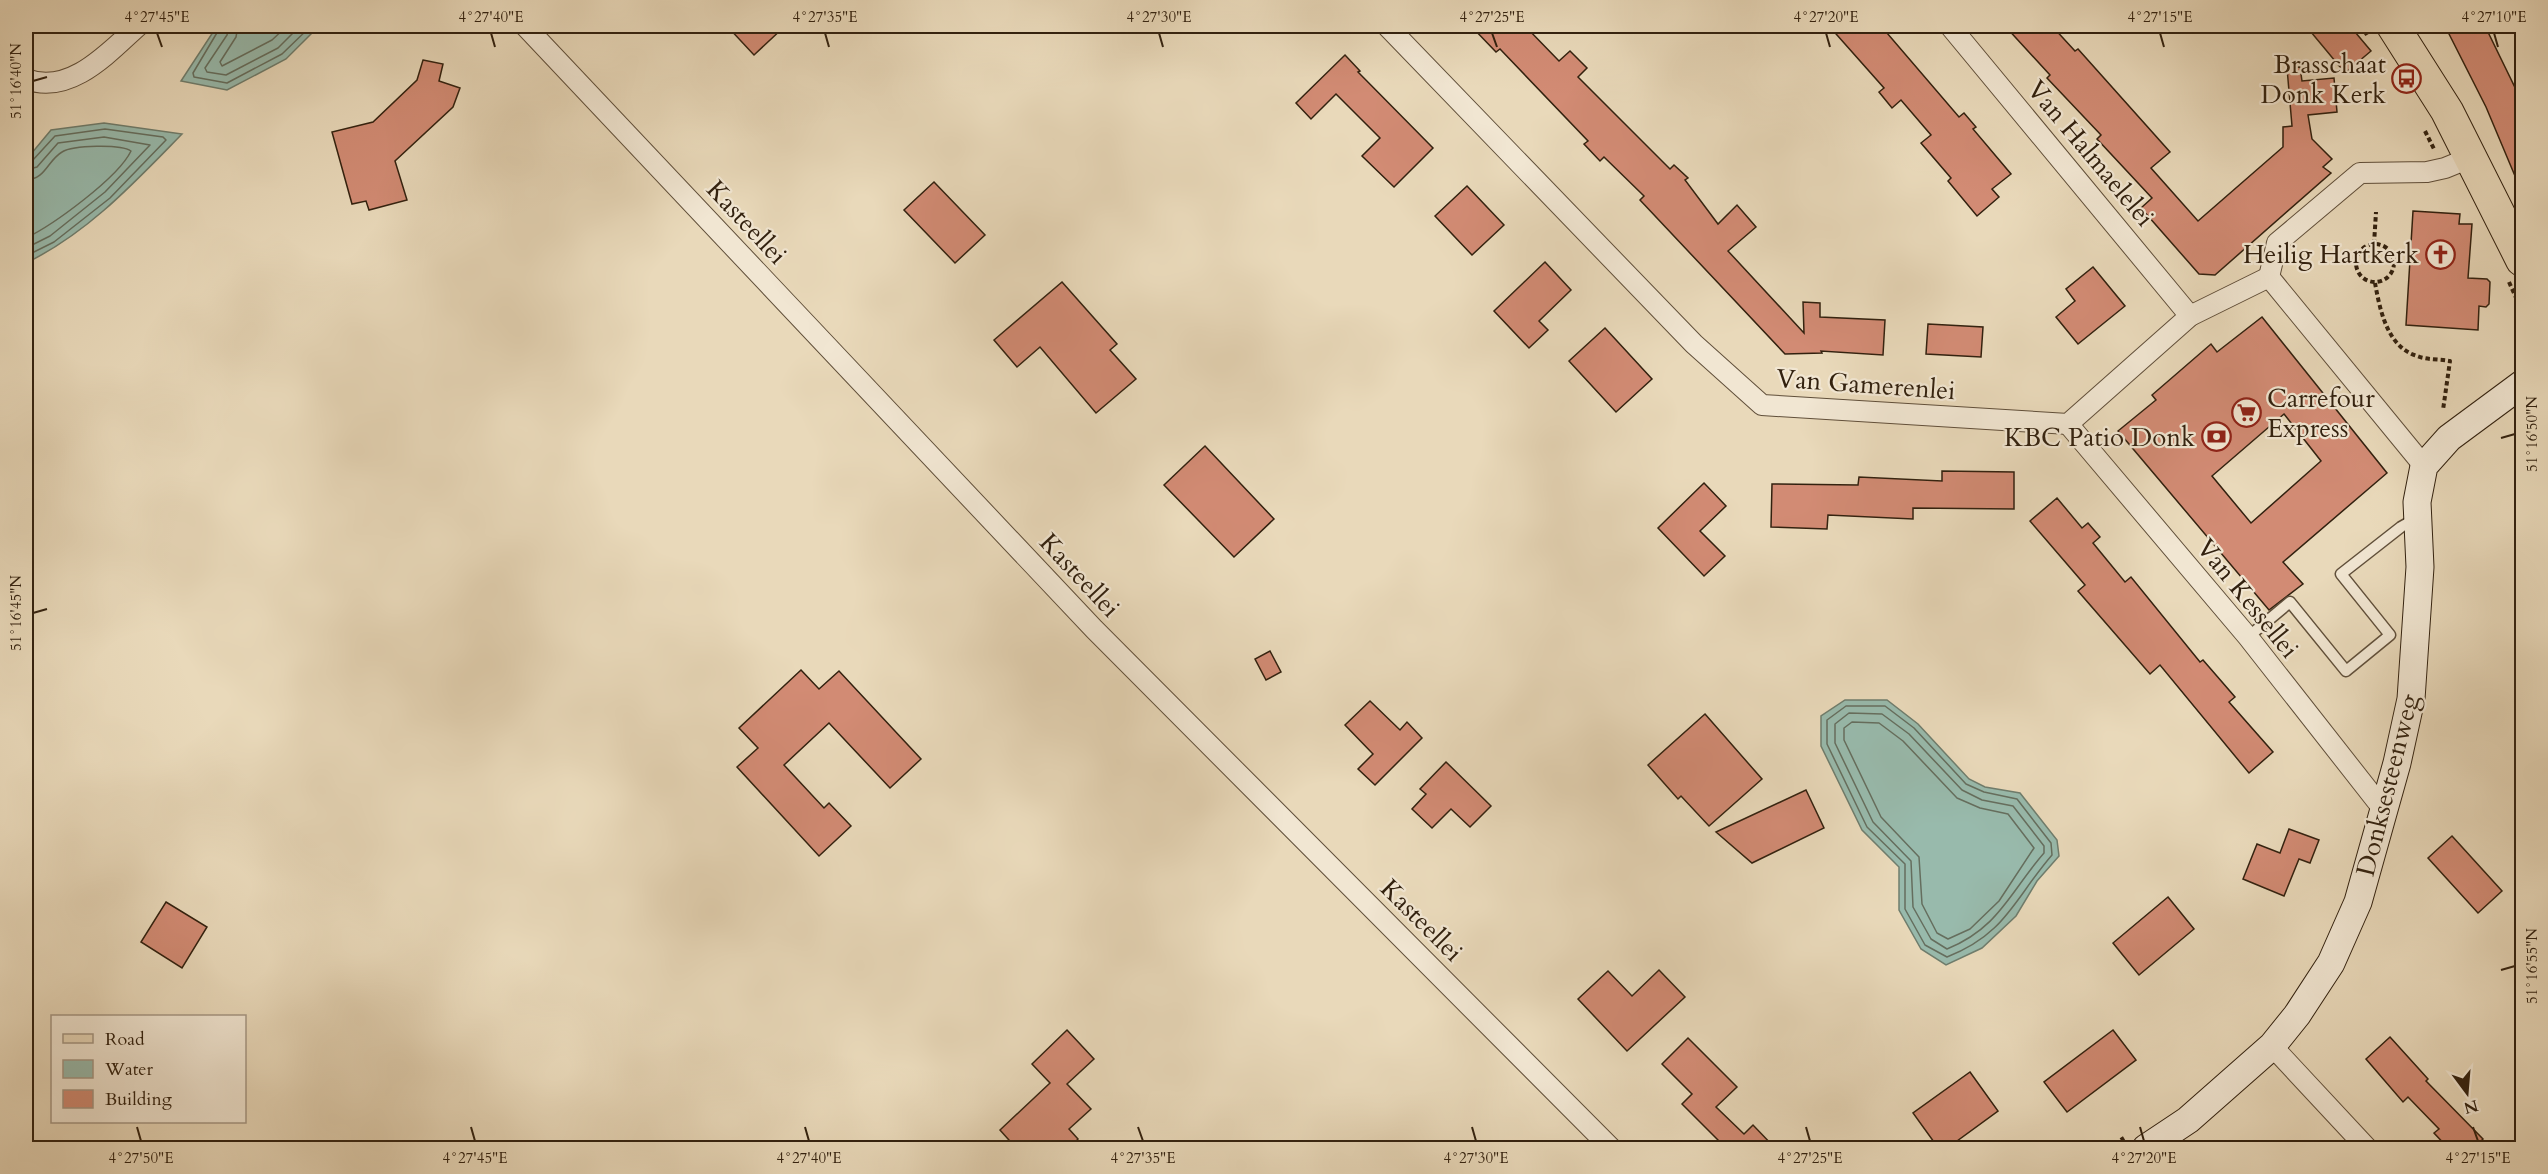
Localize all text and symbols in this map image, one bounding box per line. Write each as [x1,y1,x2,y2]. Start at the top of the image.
text: 4°27'45"E [125,7,189,27]
text: 4°27'40"E [459,7,523,27]
text: 4°27'35"E [793,7,857,27]
text: 4°27'30"E [1127,7,1191,27]
text: 4°27'25"E [1460,7,1524,27]
text: 4°27'20"E [1794,7,1858,27]
text: 4°27'15"E [2128,7,2192,27]
text: 4°27'10"E [2462,7,2526,27]
text: 51°16'40"N [6,43,26,119]
place label: Brasschaat Donk Kerk [2261,47,2386,112]
bus stop icon: Brasschaat Donk Kerk [2391,63,2423,95]
street label: Van Halmaelelei [2019,73,2162,234]
street label: Kasteellei [699,173,795,272]
place label: Heilig Hartkerk [2243,237,2419,272]
church icon: Heilig Hartkerk [2424,238,2456,270]
street label: Van Gamerenlei [1775,361,1957,408]
place label: Carrefour Express [2267,381,2375,446]
text: 51°16'50"N [2522,396,2542,472]
supermarket icon: Carrefour Express [2230,397,2262,429]
place label: KBC Patio Donk [2004,420,2195,455]
bank icon: KBC Patio Donk [2200,421,2232,453]
street label: Kasteellei [1032,526,1128,625]
street label: Van Kessellei [2188,531,2307,666]
text: 51°16'45"N [6,575,26,651]
street label: Donksesteenweg [2348,690,2427,880]
street label: Kasteellei [1373,871,1471,969]
text: 51°16'55"N [2522,928,2542,1004]
legend [51,1015,246,1123]
text: Road [105,1027,145,1052]
text: Water [104,1057,154,1082]
north arrow [2437,1063,2497,1123]
text: Building [105,1087,173,1112]
text: N [2461,1094,2481,1119]
text: 4°27'50"E [109,1148,173,1168]
text: 4°27'45"E [443,1148,507,1168]
text: 4°27'40"E [777,1148,841,1168]
text: 4°27'35"E [1111,1148,1175,1168]
text: 4°27'30"E [1444,1148,1508,1168]
text: 4°27'25"E [1778,1148,1842,1168]
text: 4°27'20"E [2112,1148,2176,1168]
text: 4°27'15"E [2446,1148,2510,1168]

